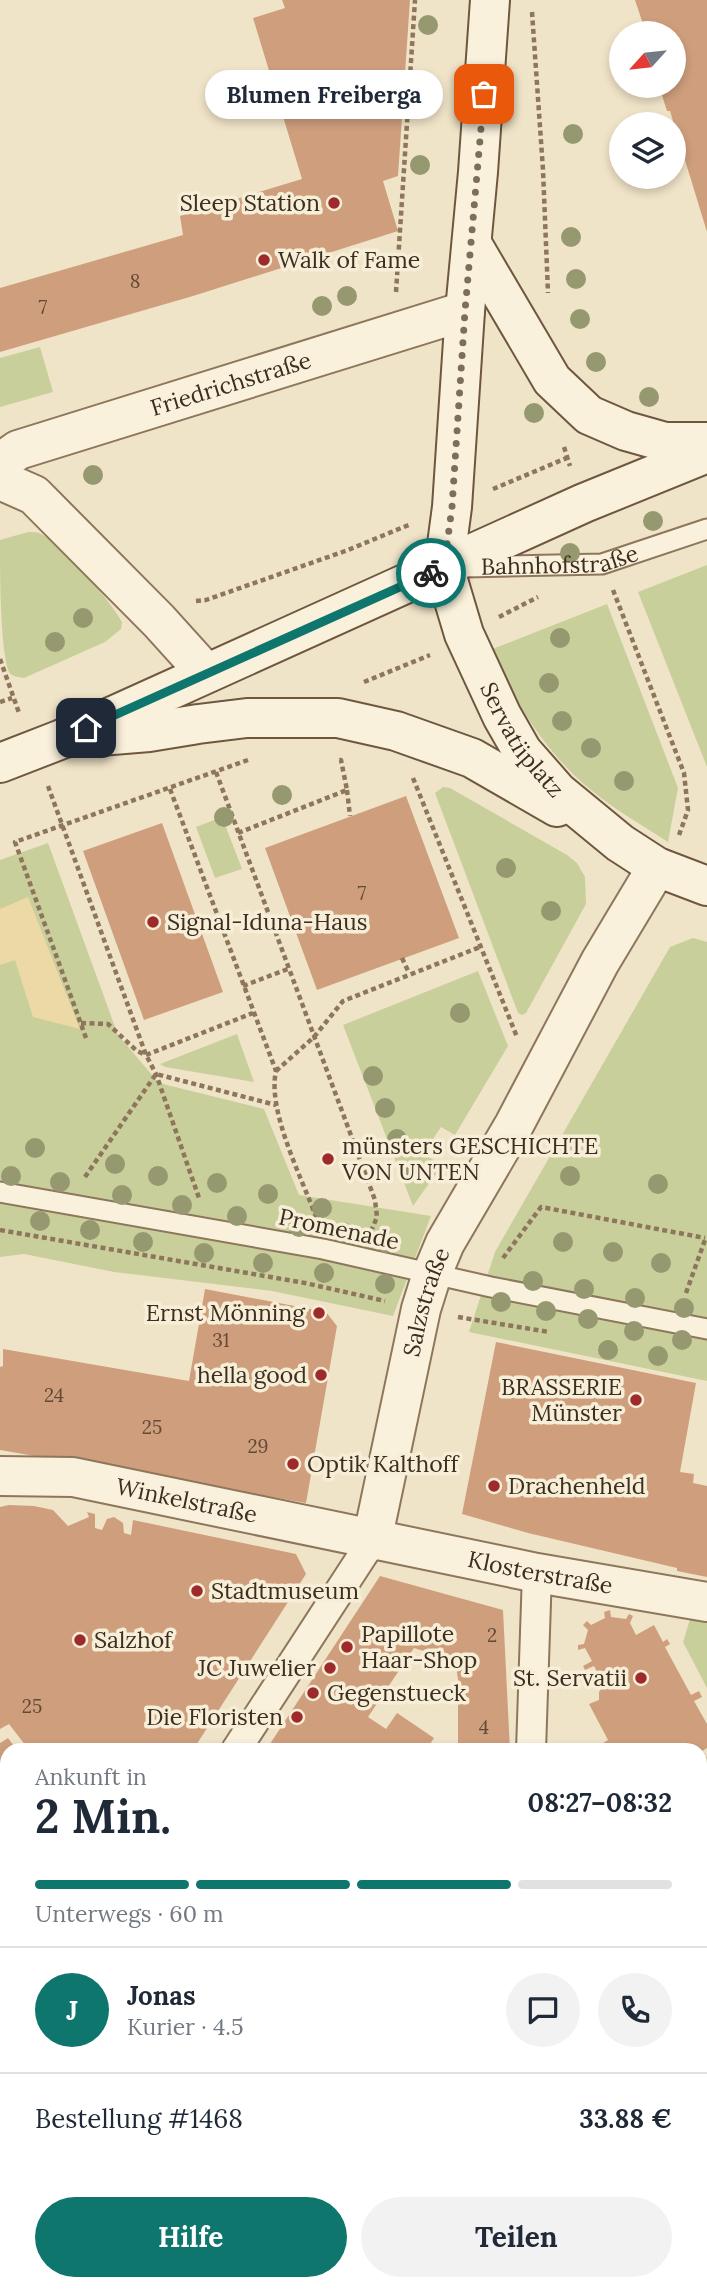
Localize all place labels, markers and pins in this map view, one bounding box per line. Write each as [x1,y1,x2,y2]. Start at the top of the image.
pin [454,64,514,124]
callout: Blumen Freiberga [204,70,442,119]
place label: Sleep Station [180,188,320,217]
marker: Sleep Station [326,195,342,211]
place label: Walk of Fame [278,245,420,274]
marker: Walk of Fame [256,252,272,268]
pin [56,698,116,758]
place label: Signal-Iduna-Haus [167,907,367,936]
marker: Signal-Iduna-Haus [145,914,161,930]
place label: münsters GESCHICHTE VON UNTEN [341,1131,598,1186]
marker: münsters GESCHICHTE VON UNTEN [320,1151,336,1167]
place label: Ernst Mönning [146,1298,306,1327]
marker: Ernst Mönning [311,1305,327,1321]
place label: hella good [197,1360,307,1389]
marker: hella good [313,1367,329,1383]
place label: BRASSERIE Münster [501,1372,622,1427]
marker: BRASSERIE Münster [628,1392,644,1408]
place label: Optik Kalthoff [307,1449,461,1478]
marker: Optik Kalthoff [285,1456,301,1472]
place label: Drachenheld [508,1471,646,1500]
marker: Drachenheld [486,1478,502,1494]
place label: Stadtmuseum [211,1576,359,1605]
marker: Stadtmuseum [189,1583,205,1599]
place label: Papillote Haar-Shop [361,1619,477,1674]
place label: Salzhof [94,1625,174,1654]
marker: Salzhof [72,1632,88,1648]
marker: Papillote Haar-Shop [339,1639,355,1655]
place label: JC Juwelier [197,1653,316,1682]
marker: JC Juwelier [322,1660,338,1676]
place label: St. Servatii [513,1663,627,1692]
marker: St. Servatii [633,1670,649,1686]
place label: Gegenstueck [327,1678,467,1707]
marker: Gegenstueck [305,1685,321,1701]
place label: Die Floristen [146,1702,283,1731]
marker: Die Floristen [289,1709,305,1725]

